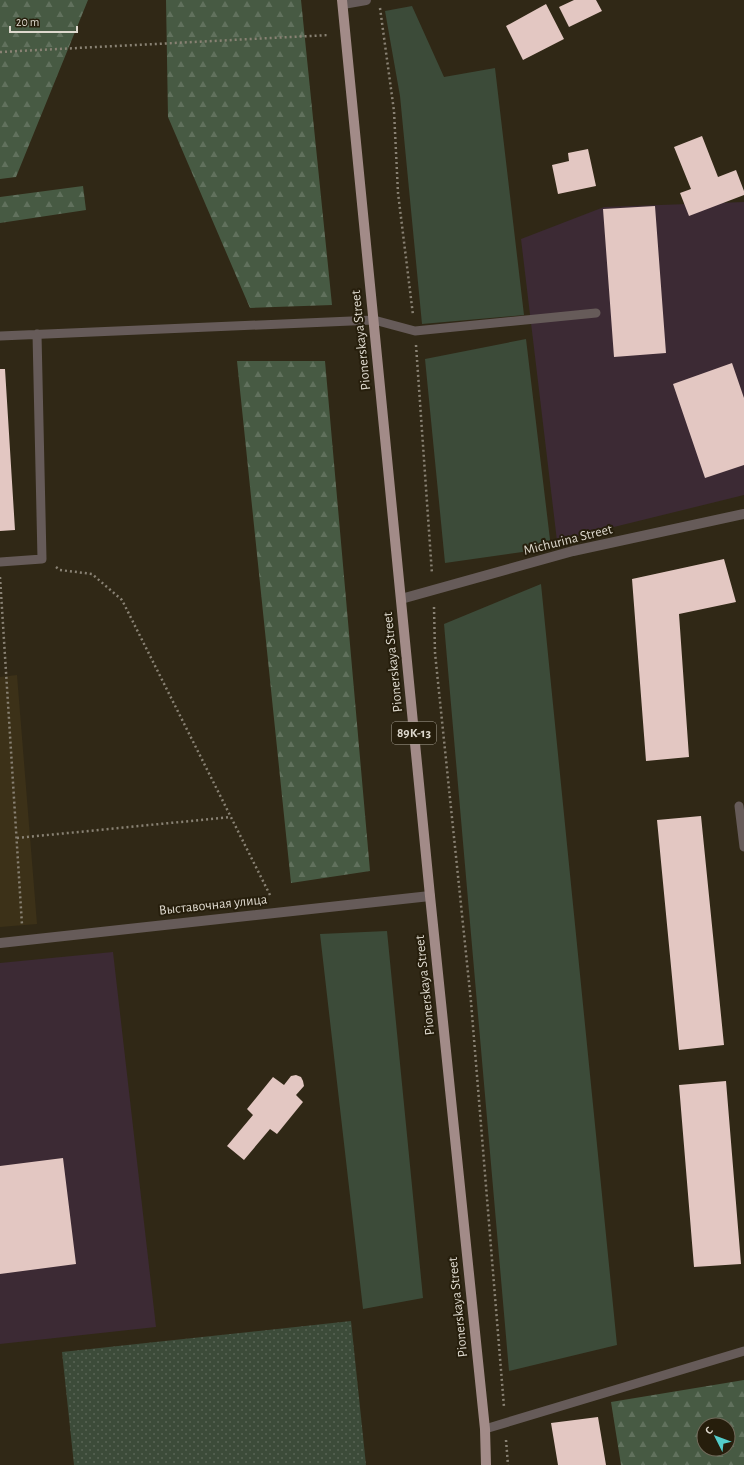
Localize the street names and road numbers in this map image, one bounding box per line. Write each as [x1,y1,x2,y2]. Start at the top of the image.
street label: Pionerskaya Street [349,289,373,391]
street label: Michurina Street [522,522,614,558]
street label: Pionerskaya Street [381,611,405,713]
road number: 89К-13 [392,722,436,744]
street label: Выставочная улица [158,892,268,918]
street label: Pionerskaya Street [413,934,437,1036]
street label: Pionerskaya Street [446,1256,470,1358]

